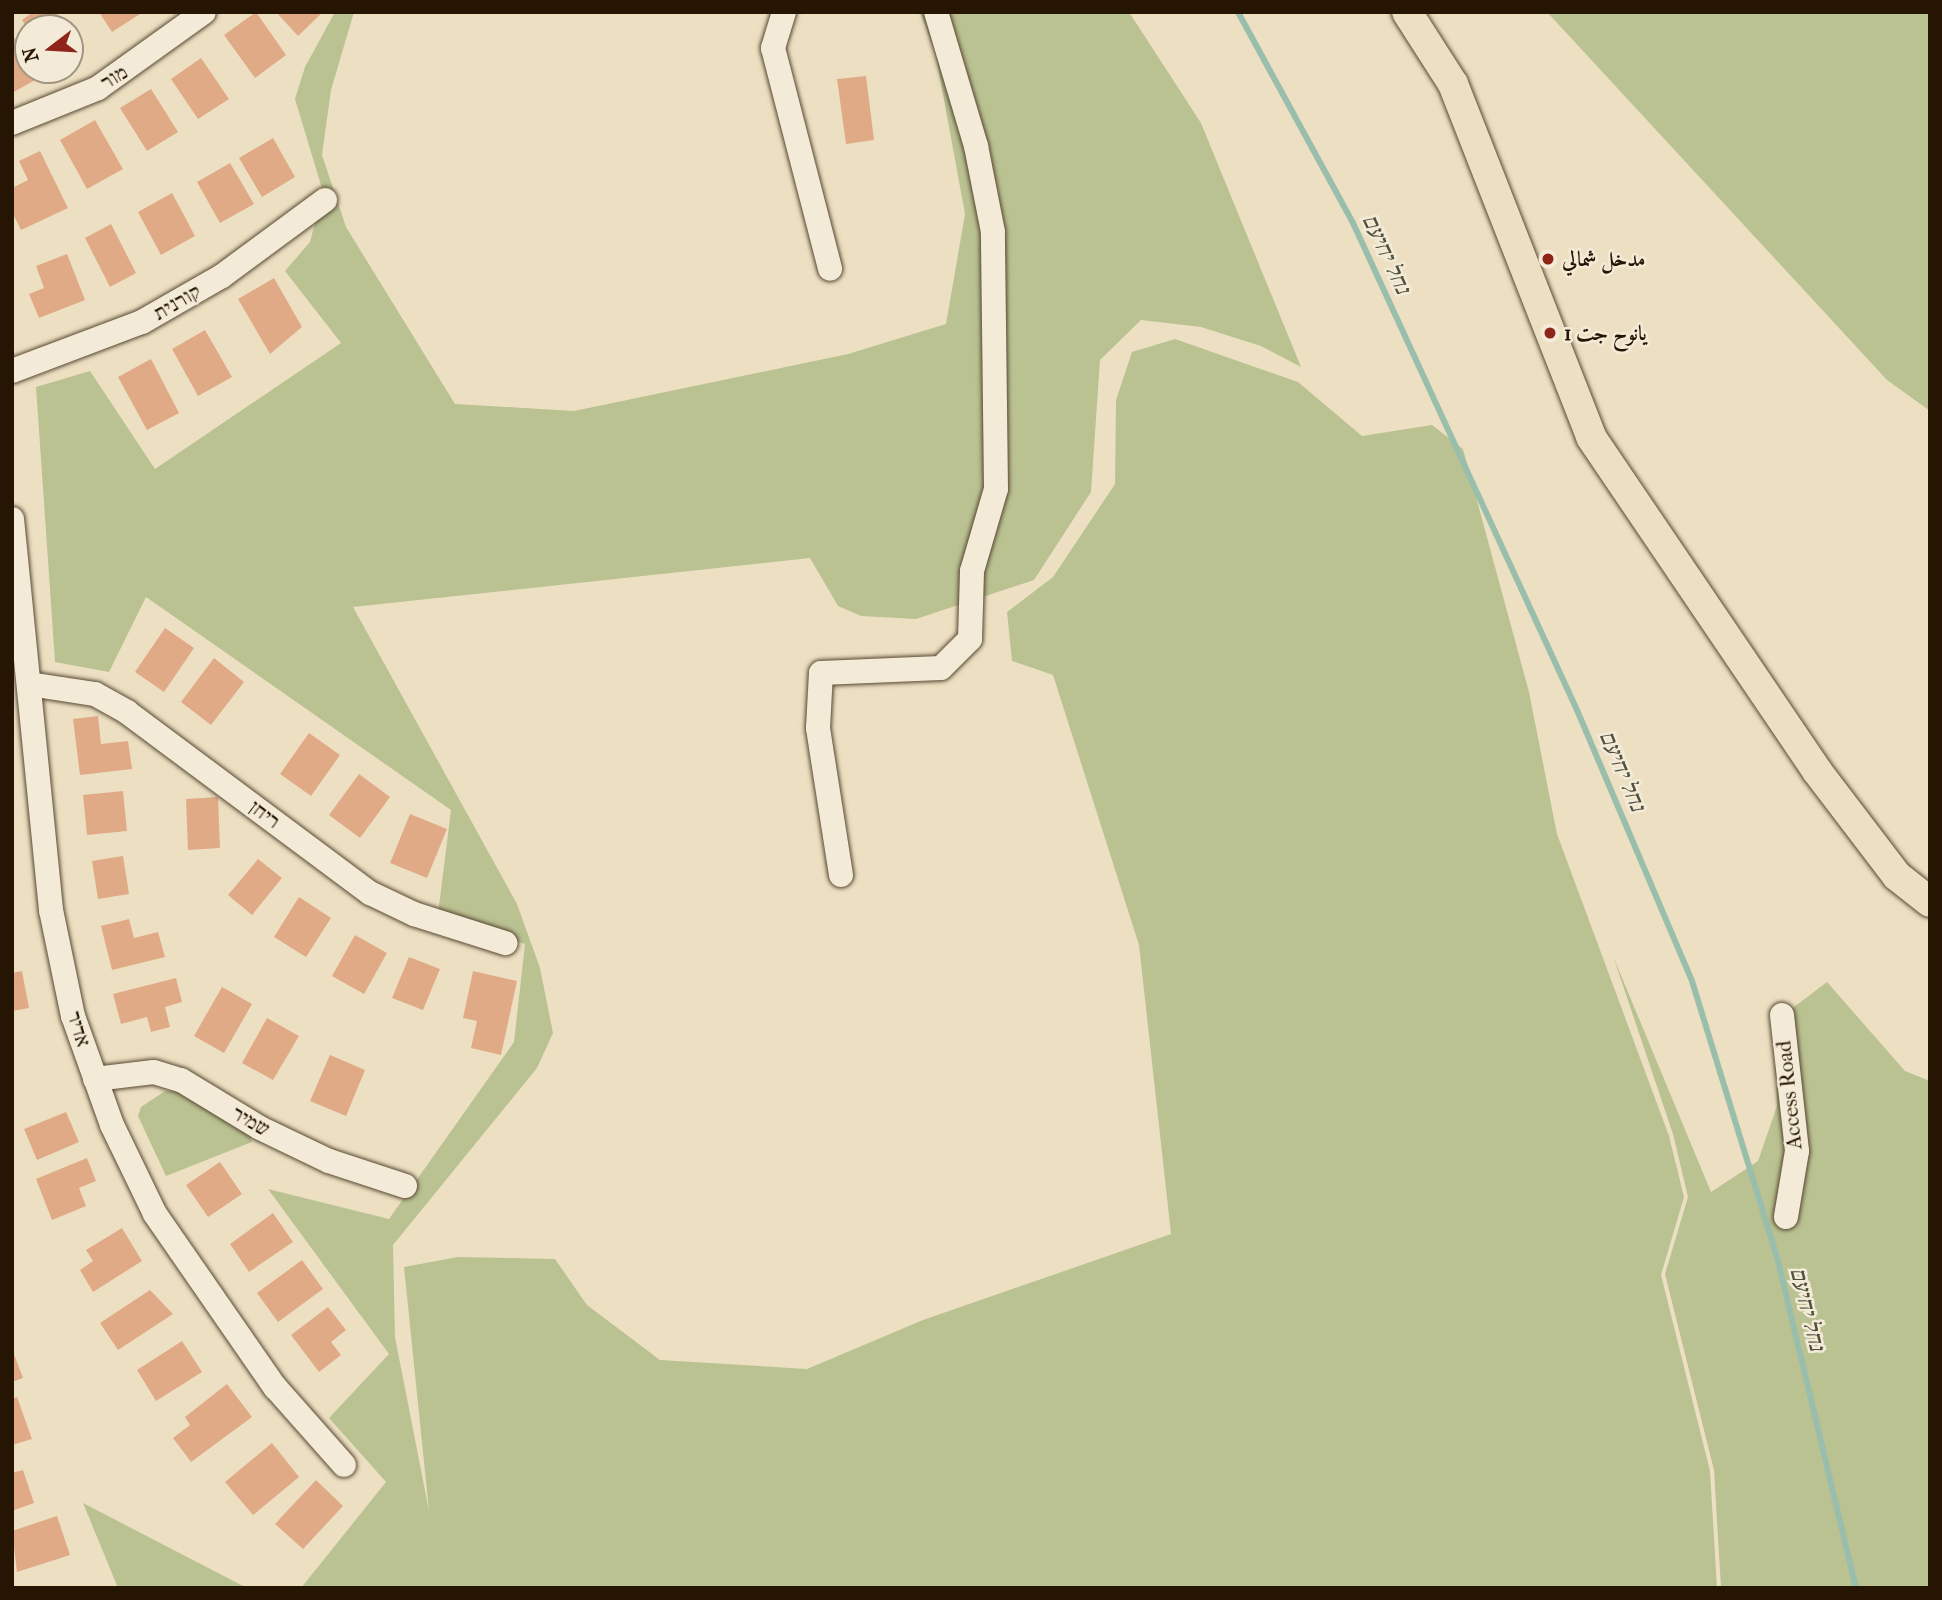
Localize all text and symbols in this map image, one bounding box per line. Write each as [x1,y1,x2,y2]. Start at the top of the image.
north arrow [14,14,84,84]
text: N [18,44,43,65]
street label: מור [96,59,132,95]
water label: נחל יחיעם [1356,210,1416,298]
place label: مدخل شمالي [1562,246,1645,272]
marker: مدخل شمالي [1540,251,1556,267]
street label: קורנית [149,278,205,326]
place label: يانوح جت 1 [1564,320,1647,346]
marker: يانوح جت 1 [1542,325,1558,341]
water label: נחל יחיעם [1593,727,1651,815]
street label: ריחן [245,794,285,834]
street label: אדיר [62,1008,96,1050]
street label: Access Road [1771,1039,1807,1151]
street label: שמיר [228,1100,274,1142]
water label: נחל יחיעם [1783,1265,1831,1353]

